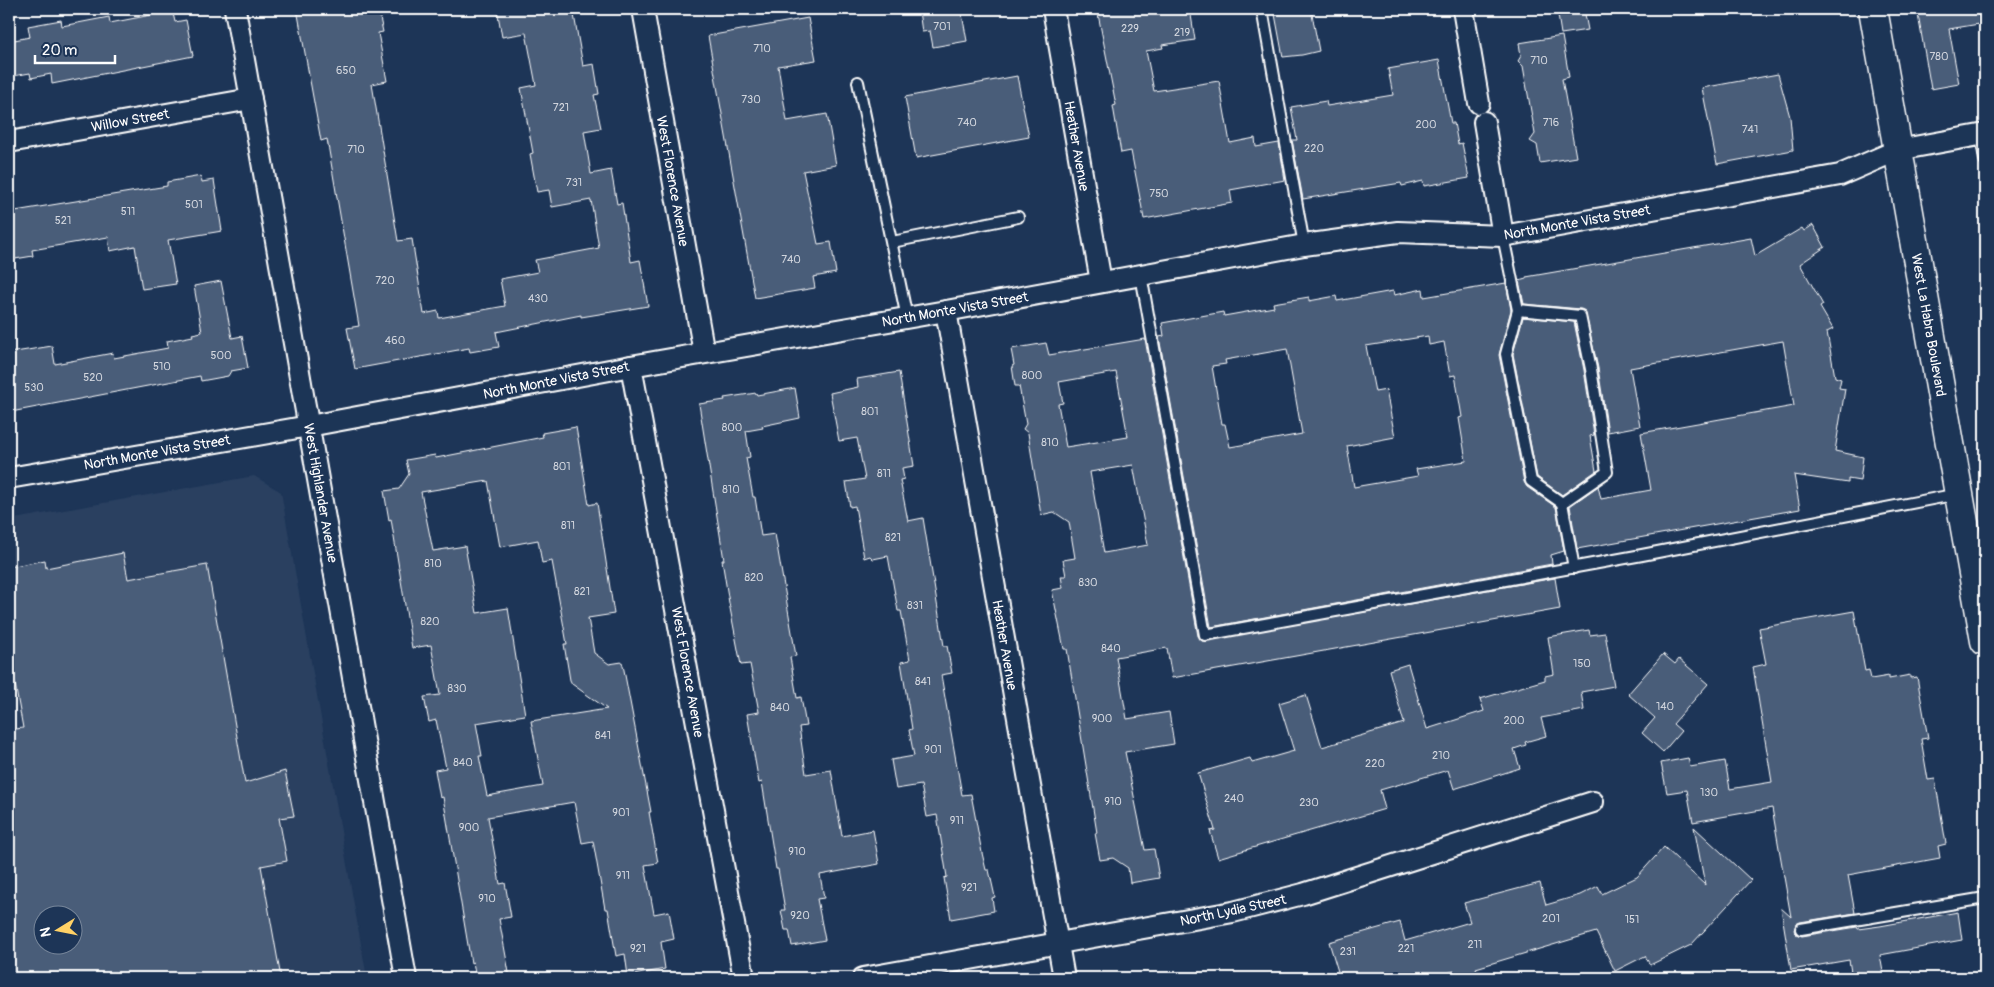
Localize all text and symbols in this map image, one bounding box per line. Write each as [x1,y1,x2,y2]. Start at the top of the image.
house number: 701 [933,20,951,33]
house number: 229 [1121,22,1139,35]
house number: 219 [1174,26,1190,39]
scale bar [35,32,115,64]
text: 20 m [42,41,77,60]
house number: 710 [753,42,771,55]
house number: 780 [1930,50,1948,63]
house number: 710 [1530,54,1548,67]
house number: 650 [336,64,356,77]
house number: 730 [741,93,761,106]
street label: Heather Avenue [1060,100,1093,193]
house number: 721 [553,101,569,114]
street label: Willow Street [90,105,171,136]
street label: West Florence Avenue [653,114,692,248]
house number: 740 [957,116,977,129]
house number: 716 [1543,116,1559,129]
house number: 200 [1415,118,1437,131]
house number: 741 [1742,123,1758,136]
house number: 220 [1304,142,1324,155]
house number: 710 [347,143,365,156]
house number: 731 [566,176,582,189]
house number: 750 [1149,187,1169,200]
house number: 501 [185,198,203,211]
street label: North Monte Vista Street [1503,201,1652,244]
house number: 511 [121,205,135,218]
house number: 521 [55,214,71,227]
street label: West La Habra Boulevard [1908,252,1950,398]
house number: 740 [781,253,801,266]
house number: 720 [375,274,395,287]
street label: North Monte Vista Street [881,288,1030,331]
house number: 430 [528,292,548,305]
house number: 460 [385,334,405,347]
house number: 500 [211,349,232,362]
street label: North Monte Vista Street [482,358,631,403]
house number: 510 [153,360,171,373]
house number: 800 [1022,369,1042,382]
house number: 520 [83,371,103,384]
house number: 530 [24,381,44,394]
house number: 801 [861,405,879,418]
house number: 800 [722,421,742,434]
street label: West Highlander Avenue [300,422,341,564]
street label: North Monte Vista Street [83,431,232,474]
house number: 810 [1041,436,1059,449]
house number: 801 [553,460,571,473]
house number: 811 [877,467,891,480]
house number: 810 [722,483,740,496]
house number: 811 [561,519,575,532]
house number: 821 [885,531,901,544]
house number: 810 [424,557,442,570]
house number: 820 [744,571,764,584]
house number: 830 [1078,576,1098,589]
house number: 821 [574,585,590,598]
house number: 831 [907,599,923,612]
street label: Heather Avenue [988,599,1021,692]
street label: West Florence Avenue [668,605,707,739]
house number: 820 [420,615,440,628]
house number: 840 [1101,642,1121,655]
house number: 150 [1573,657,1591,670]
house number: 841 [915,675,931,688]
house number: 830 [447,682,467,695]
house number: 140 [1656,700,1674,713]
house number: 840 [770,701,790,714]
house number: 900 [1092,712,1112,725]
house number: 200 [1503,714,1525,727]
house number: 841 [595,729,611,742]
house number: 901 [924,743,942,756]
house number: 210 [1432,749,1450,762]
house number: 840 [453,756,473,769]
house number: 220 [1365,757,1385,770]
house number: 130 [1700,786,1718,799]
house number: 240 [1224,792,1244,805]
house number: 910 [1104,795,1122,808]
house number: 230 [1299,796,1319,809]
house number: 901 [612,806,630,819]
house number: 911 [950,814,964,827]
house number: 900 [459,821,479,834]
house number: 910 [788,845,806,858]
house number: 911 [616,869,630,882]
house number: 921 [961,881,977,894]
street label: North Lydia Street [1179,891,1288,930]
house number: 910 [478,892,496,905]
north arrow [32,904,82,954]
house number: 920 [790,909,810,922]
house number: 201 [1542,912,1560,925]
house number: 151 [1625,913,1639,926]
text: N [36,926,55,938]
house number: 211 [1468,938,1482,951]
house number: 921 [630,942,646,955]
house number: 221 [1398,942,1414,955]
house number: 231 [1340,945,1356,958]

